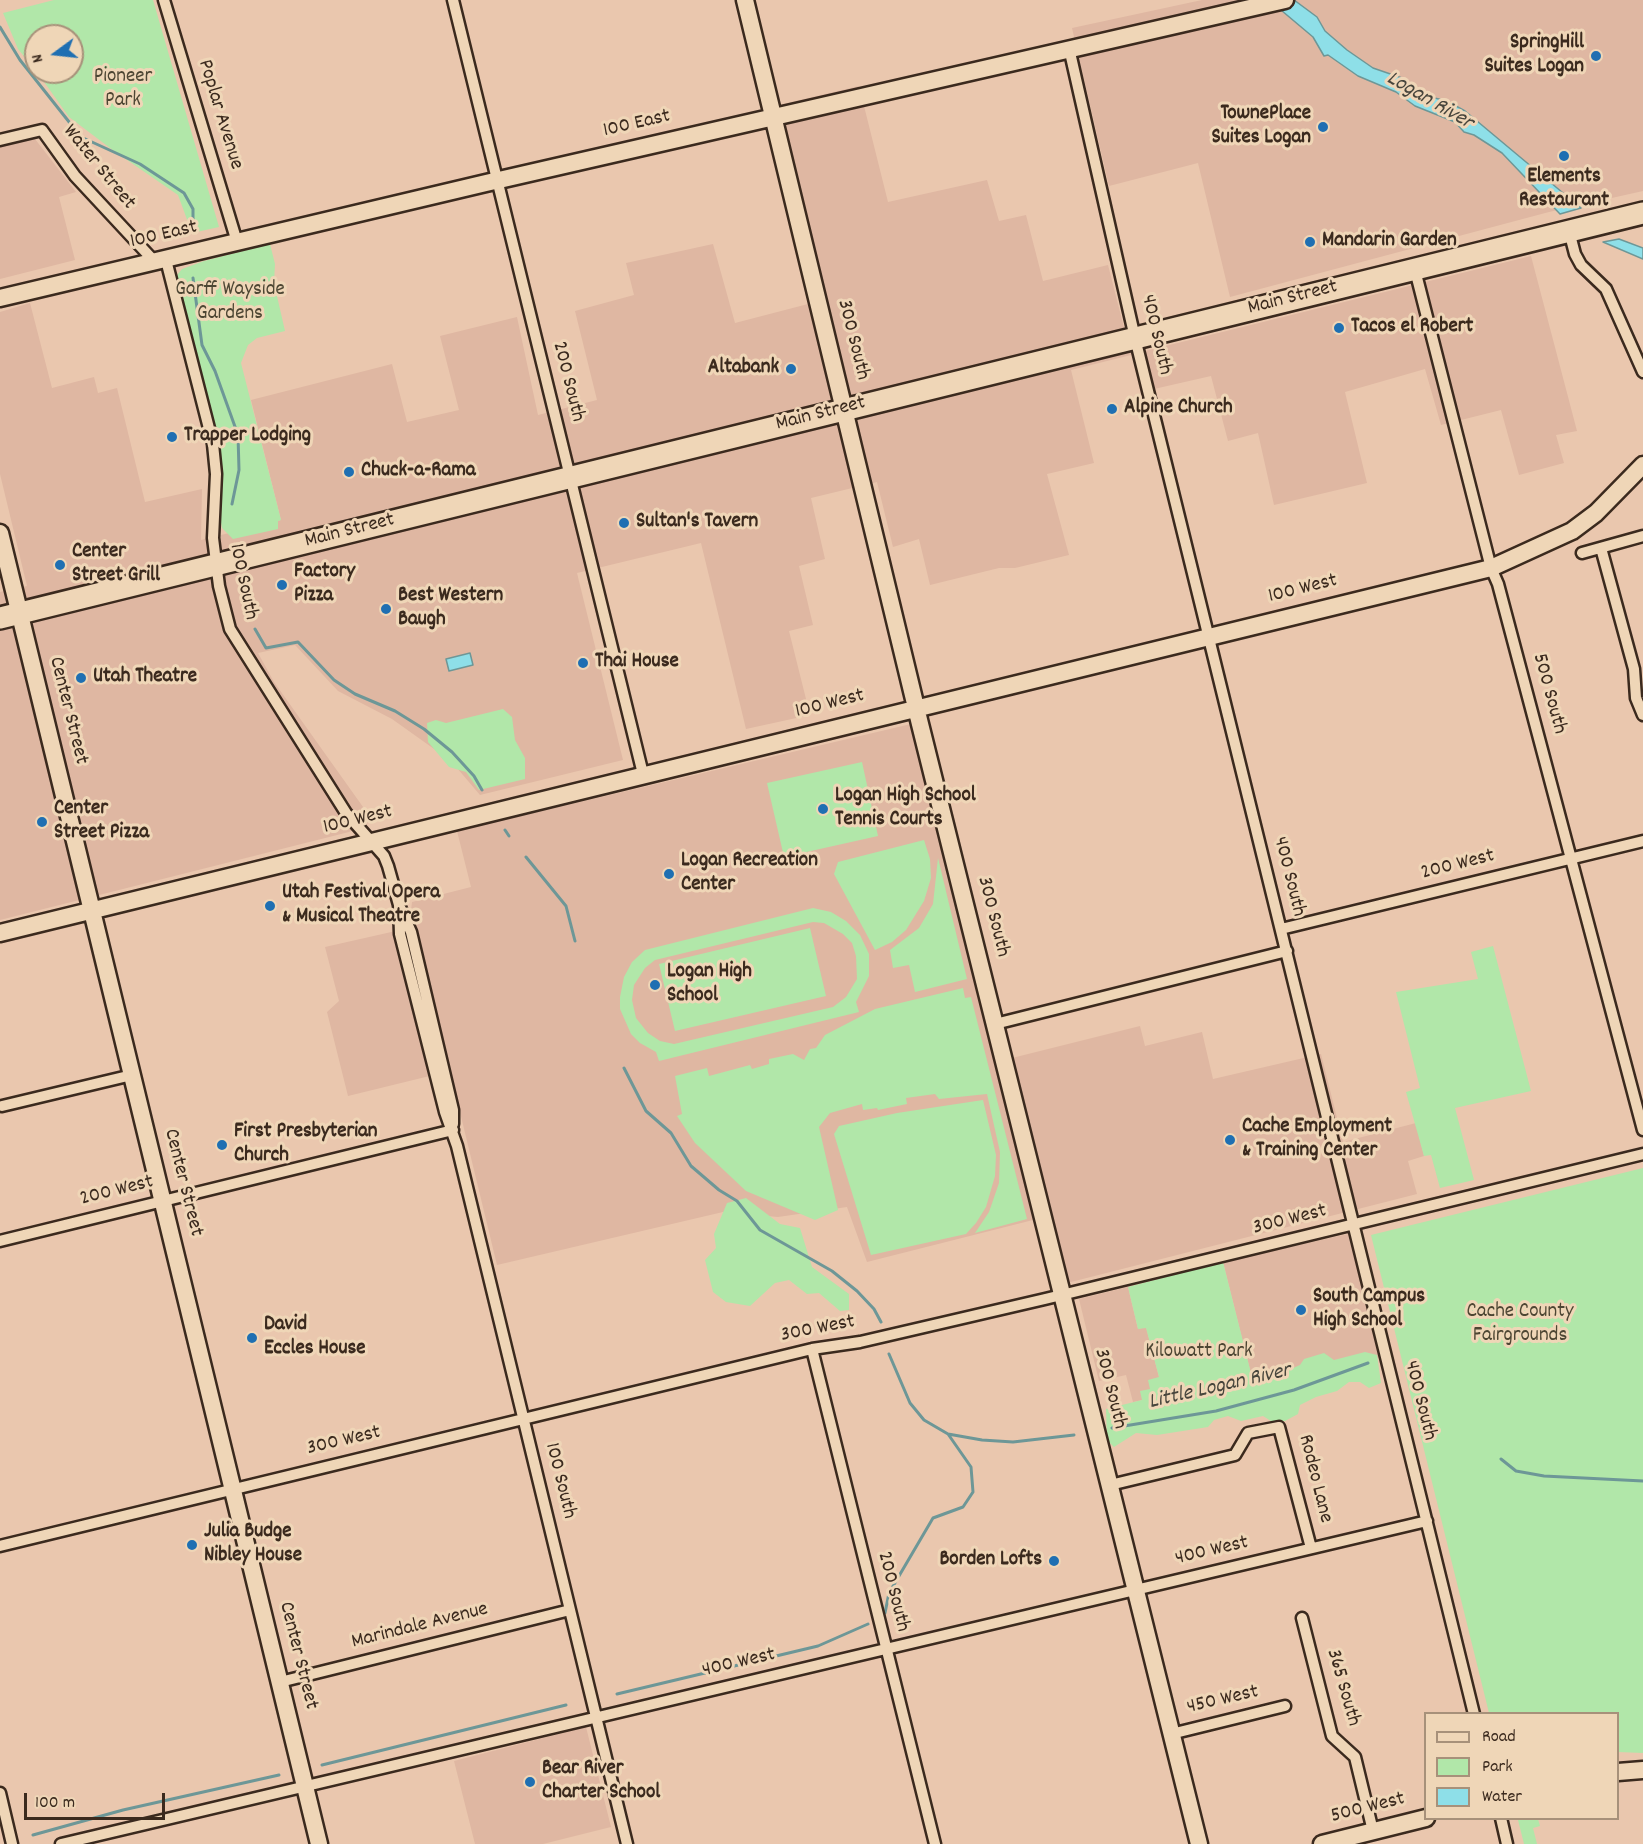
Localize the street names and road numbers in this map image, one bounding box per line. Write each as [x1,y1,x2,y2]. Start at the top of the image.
street label: Poplar Avenue [190,57,248,173]
street label: 100 East [601,105,673,145]
street label: Water Street [56,120,140,216]
street label: 100 East [128,216,200,256]
street label: Main Street [1246,276,1340,322]
street label: 400 South [1134,292,1176,378]
street label: 300 South [830,297,874,383]
street label: 200 South [545,339,589,425]
street label: Main Street [774,392,868,438]
street label: Main Street [303,509,397,555]
street label: 100 South [222,542,262,622]
street label: 100 West [1266,569,1340,611]
street label: 500 South [1525,651,1571,737]
street label: Center Street [41,655,93,767]
street label: 100 West [793,684,867,726]
street label: 100 West [321,800,395,842]
street label: 400 South [1266,834,1310,920]
street label: 200 West [1419,845,1497,887]
street label: 300 South [970,874,1014,960]
street label: Center Street [156,1127,208,1239]
street label: 200 West [78,1171,156,1213]
street label: 300 West [1251,1200,1329,1242]
street label: 300 West [779,1310,857,1350]
street label: 300 South [1087,1346,1131,1432]
street label: 400 South [1397,1358,1441,1444]
street label: 300 West [305,1421,383,1463]
street label: Rodeo Lane [1291,1432,1337,1526]
street label: 100 South [537,1440,581,1522]
street label: 400 West [1173,1531,1251,1573]
street label: 200 South [870,1549,914,1635]
street label: Marindale Avenue [349,1598,491,1656]
street label: Center Street [271,1600,323,1712]
street label: 400 West [700,1643,778,1685]
street label: 365 South [1319,1646,1365,1730]
street label: 450 West [1185,1681,1261,1721]
street label: 500 West [1328,1788,1408,1830]

